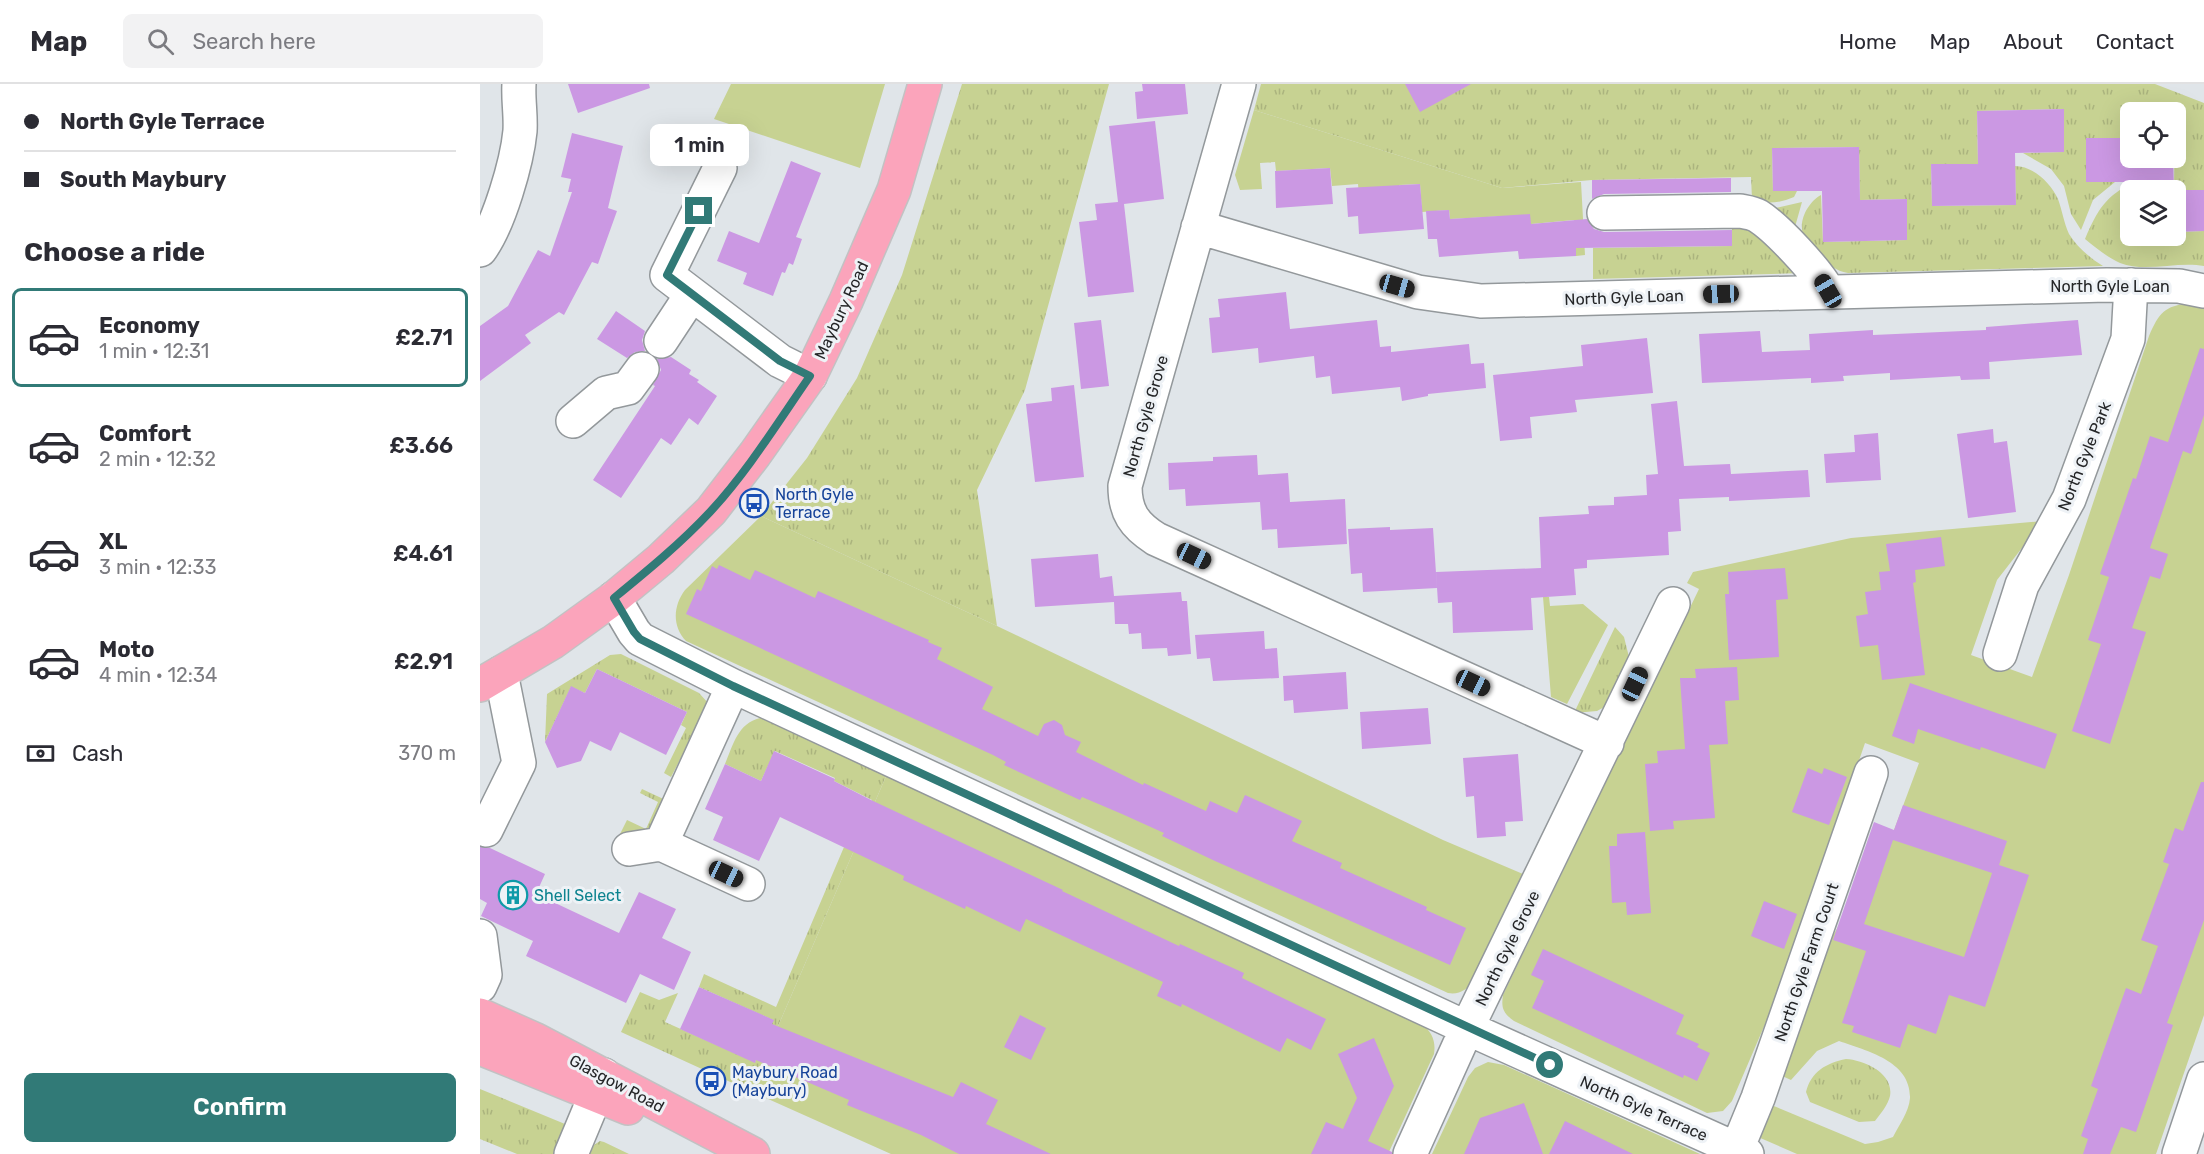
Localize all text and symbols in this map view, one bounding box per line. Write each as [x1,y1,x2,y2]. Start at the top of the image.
search box [123,14,543,68]
text: Map [30,25,87,58]
icon: search [144,25,177,58]
text: Search here [192,28,316,55]
text: Home [1839,29,1896,54]
text: Map [1929,29,1970,54]
text: About [2003,29,2063,54]
text: Contact [2096,29,2174,54]
map controls [2120,102,2186,246]
button: locate [2120,102,2186,168]
text: North Gyle Terrace [60,108,265,135]
callout: 1 min [650,124,748,166]
text: 1 min [674,133,725,157]
text: South Maybury [60,166,226,193]
button: layers [2120,180,2186,246]
route end [685,197,712,224]
text: Choose a ride [24,236,205,268]
street label: Maybury Road [811,258,872,362]
car [1811,271,1845,311]
car [1377,272,1417,300]
street label: North Gyle Loan [2050,277,2170,296]
car [1703,284,1739,304]
street label: North Gyle Loan [1564,286,1684,309]
icon: car [27,311,81,365]
text: Economy [99,312,200,339]
text: £2.71 [395,324,453,351]
text: 1 min · 12:31 [99,339,209,363]
street label: North Gyle Grove [1119,353,1172,479]
street label: North Gyle Park [2054,398,2115,514]
icon: car [27,419,81,473]
text: Comfort [99,420,191,447]
text: £3.66 [389,432,453,459]
text: 2 min · 12:32 [99,447,216,471]
place label: North Gyle Terrace [775,485,854,522]
bus stop icon: North Gyle Terrace [738,487,770,519]
icon: car [27,527,81,581]
text: XL [99,528,127,555]
text: £4.61 [393,540,453,567]
car [1174,540,1214,572]
text: 3 min · 12:33 [99,555,217,579]
icon: car [27,635,81,689]
text: Moto [99,636,154,663]
text: £2.91 [394,648,453,675]
text: 4 min · 12:34 [99,663,217,687]
car [1619,664,1651,704]
car [1453,667,1493,699]
icon: cash [24,737,57,770]
text: Cash [72,740,123,767]
text: 370 m [398,741,456,765]
car [706,858,746,890]
building icon: Shell Select [497,879,529,911]
street label: North Gyle Farm Court [1770,880,1843,1044]
place label: Shell Select [534,886,621,905]
street label: North Gyle Grove [1471,887,1544,1009]
street label: Glasgow Road [566,1050,667,1116]
route start [1536,1051,1563,1078]
place label: Maybury Road (Maybury) [732,1063,838,1100]
bus stop icon: Maybury Road (Maybury) [695,1065,727,1097]
street label: North Gyle Terrace [1577,1072,1711,1145]
button: Confirm [24,1073,456,1142]

